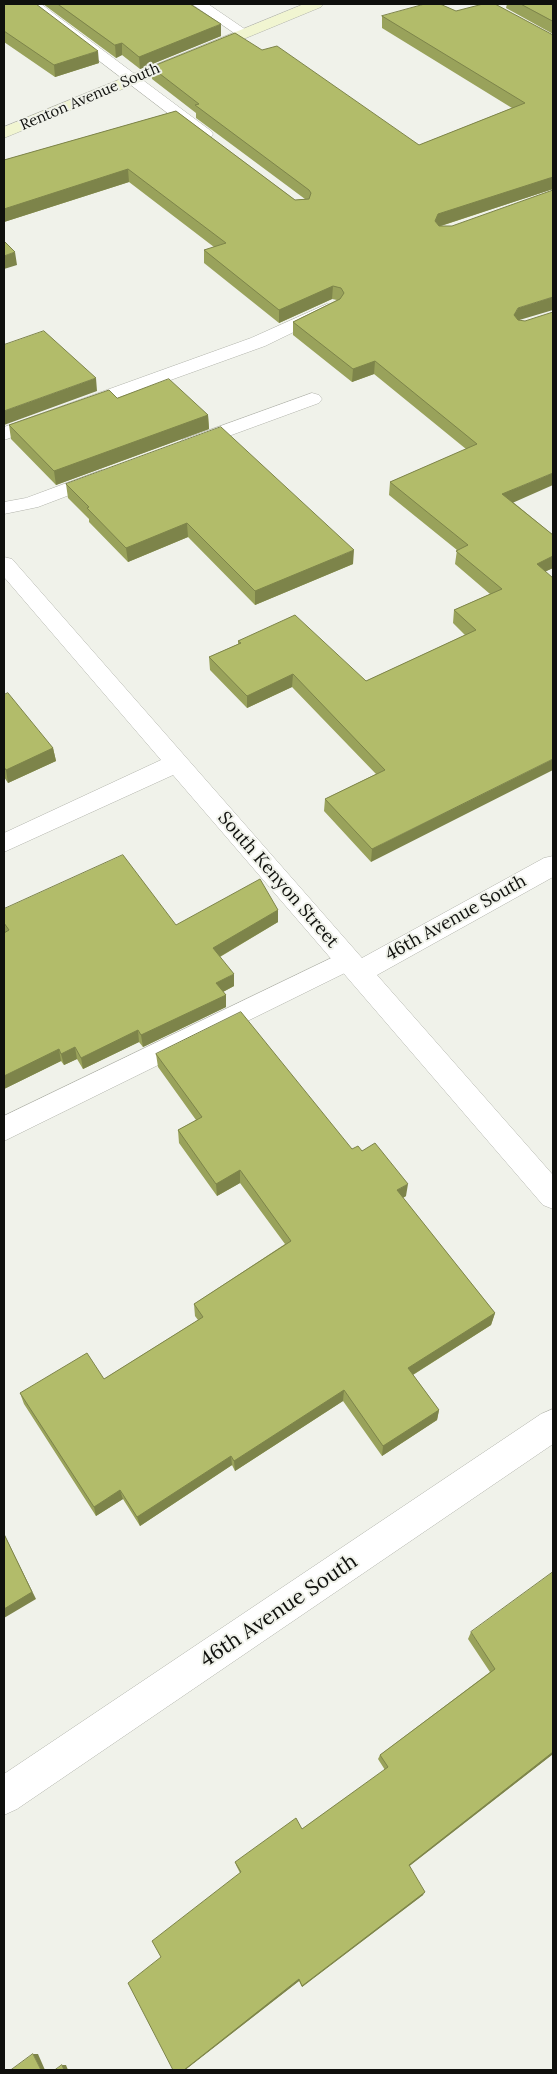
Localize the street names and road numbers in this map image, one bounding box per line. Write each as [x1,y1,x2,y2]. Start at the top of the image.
street label: Renton Avenue South [17,59,163,135]
street label: South Kenyon Street [213,808,343,952]
street label: 46th Avenue South [382,870,530,966]
street label: 46th Avenue South [196,1549,362,1673]

